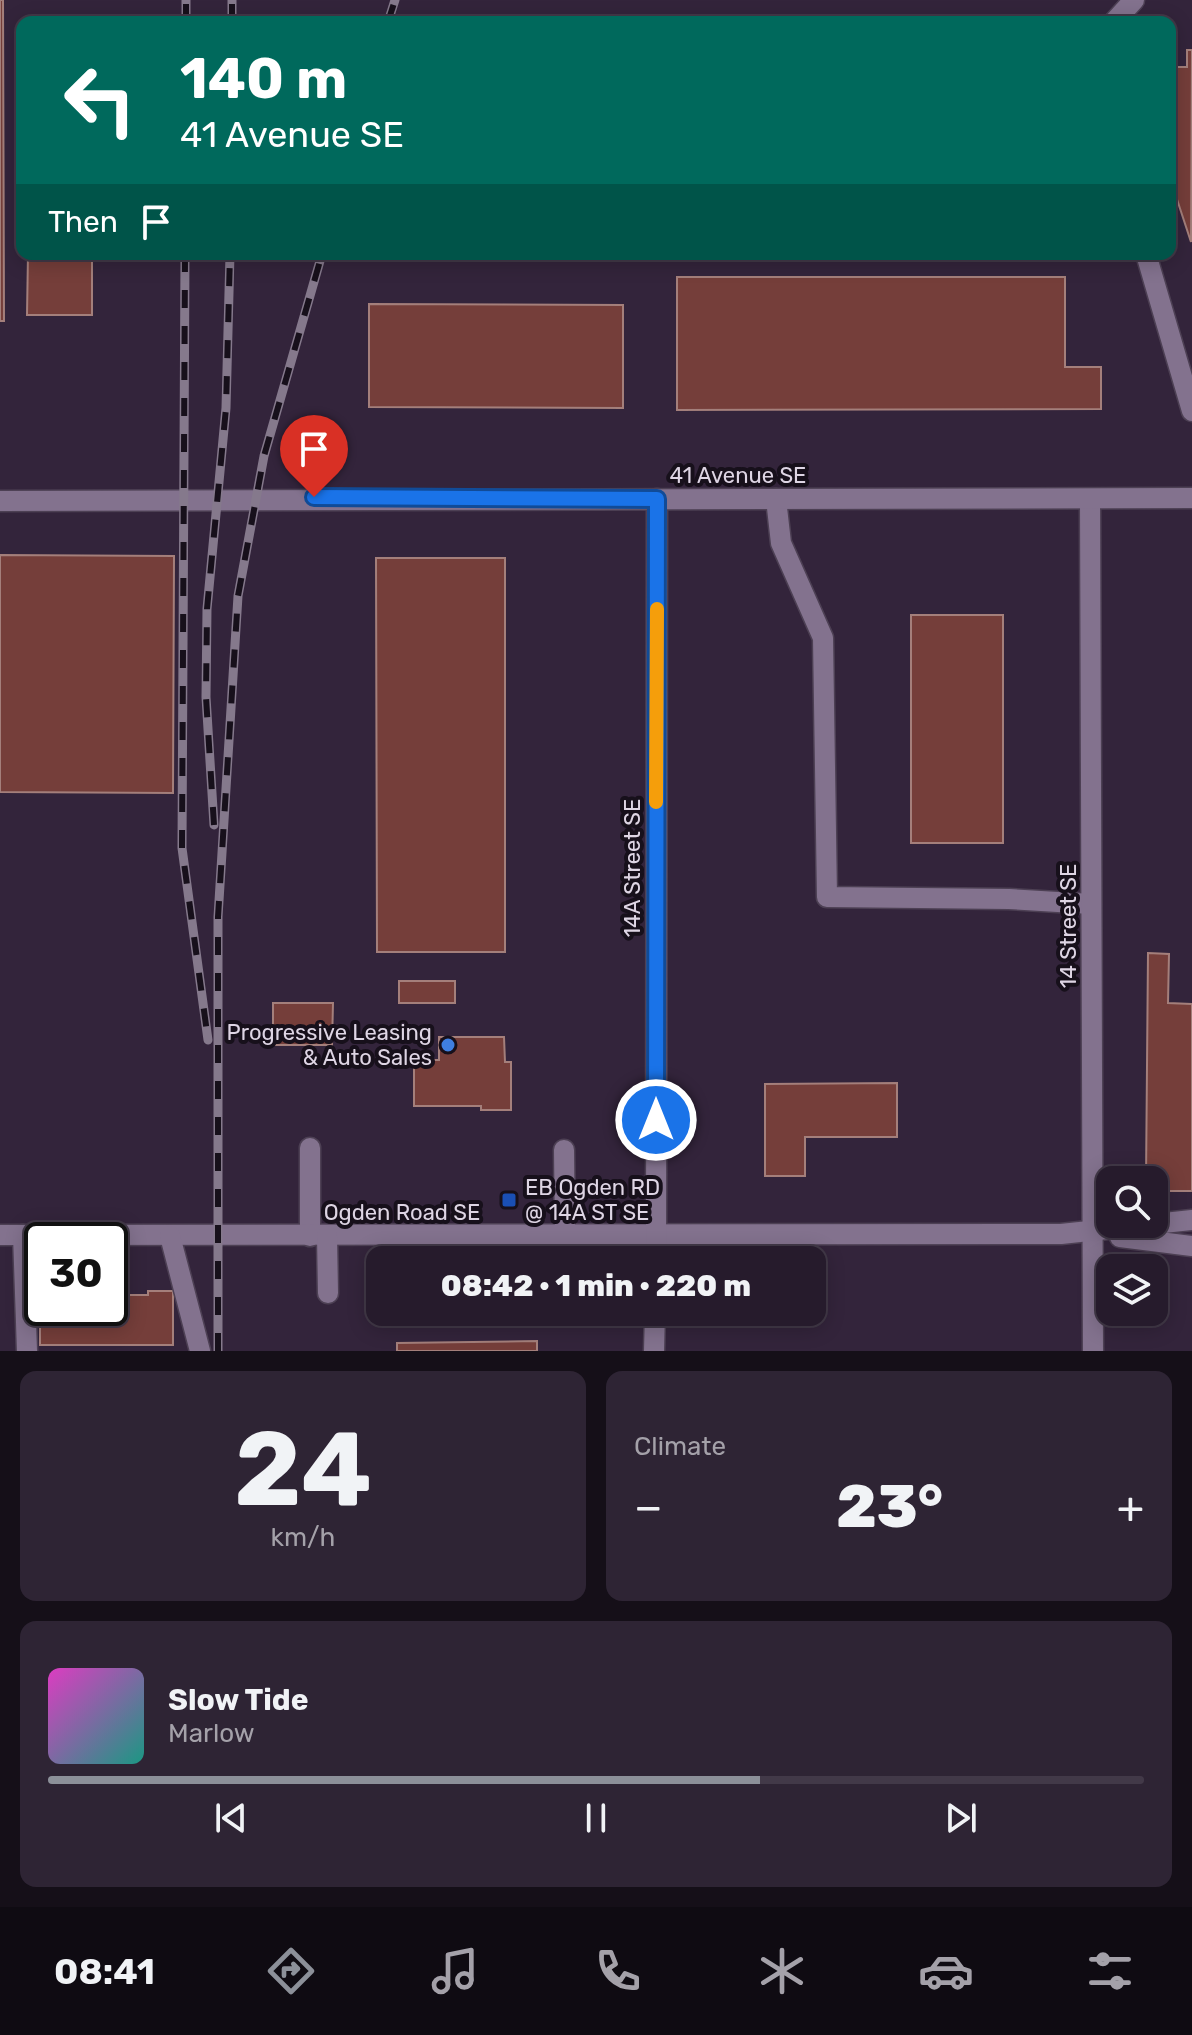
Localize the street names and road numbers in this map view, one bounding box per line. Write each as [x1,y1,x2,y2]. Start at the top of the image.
street label: 41 Avenue SE [670,462,806,489]
street label: 14A Street SE [619,799,646,937]
street label: 14 Street SE [1055,864,1082,988]
street label: Ogden Road SE [324,1199,480,1226]

